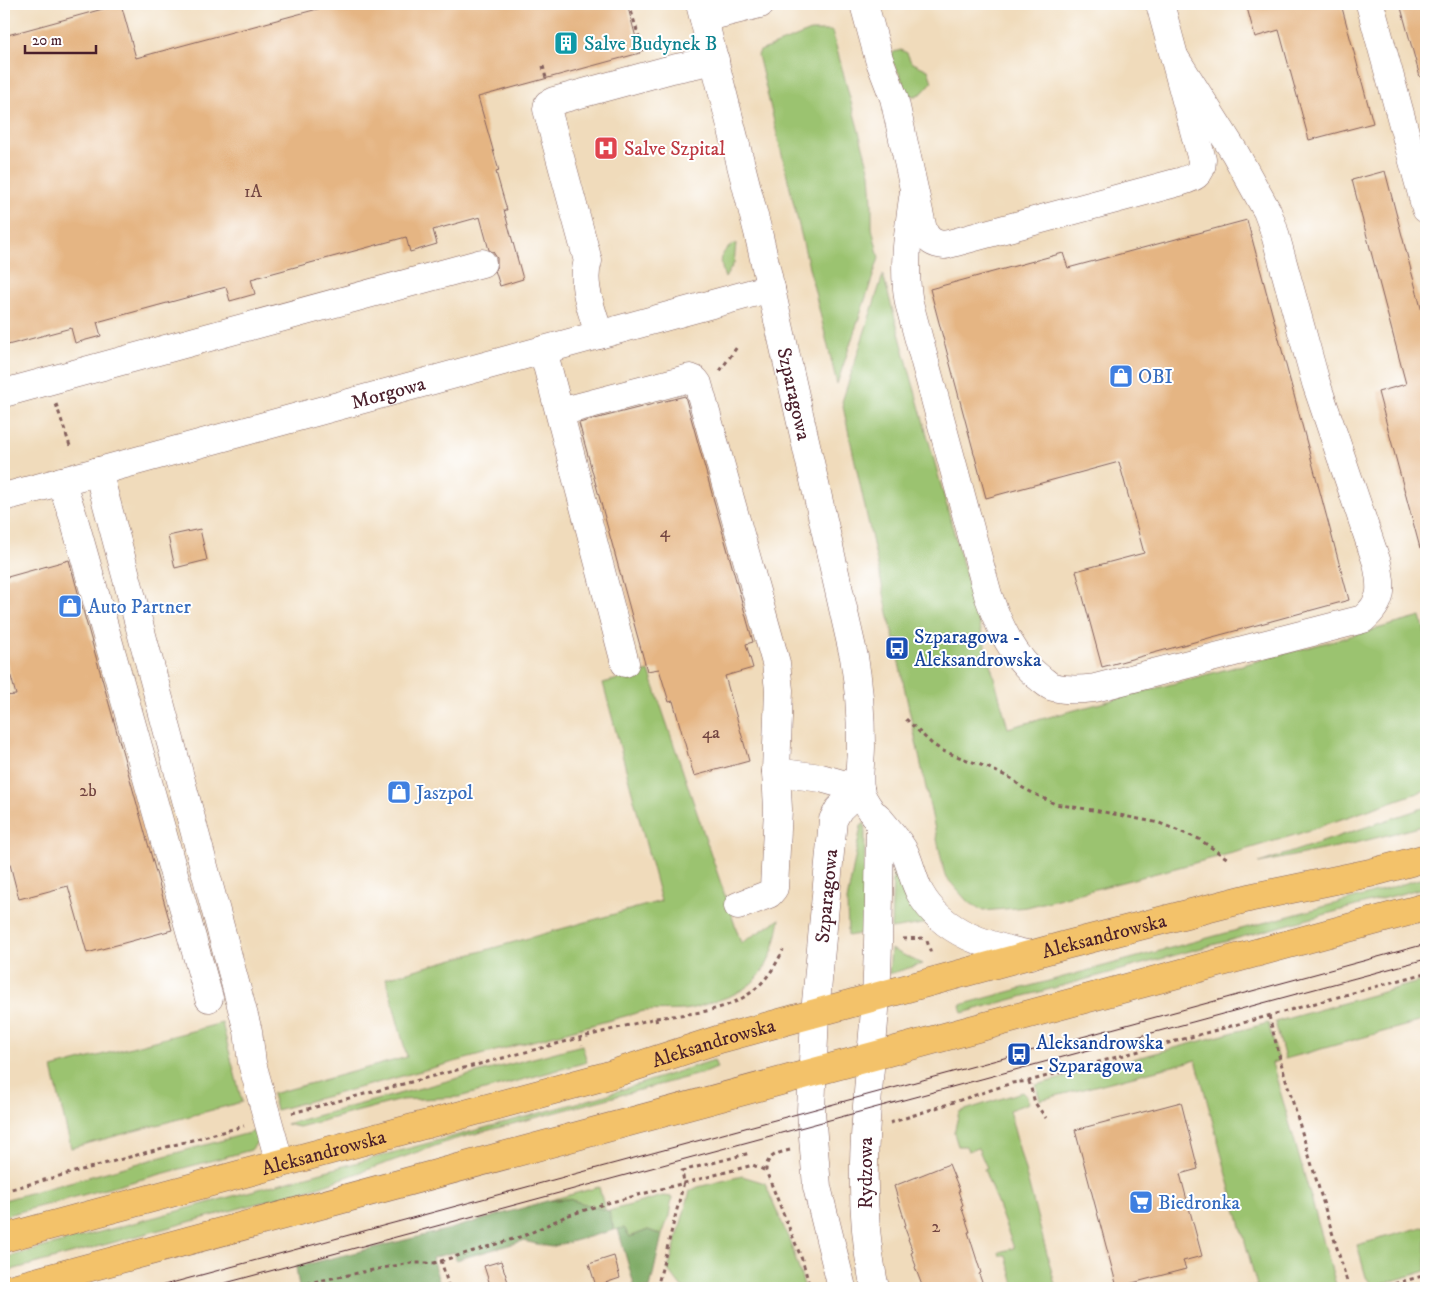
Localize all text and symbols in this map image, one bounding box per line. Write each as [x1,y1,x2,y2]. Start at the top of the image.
scale bar [25,22,96,54]
building icon: Salve Budynek B [553,30,579,56]
text: 20 m [32,31,62,50]
place label: Salve Budynek B [584,32,717,57]
hospital icon: Salve Szpital [593,135,619,161]
place label: Salve Szpital [624,137,725,162]
house number: 1A [244,181,263,203]
street label: Szparagowa [770,345,816,443]
shop icon: OBI [1108,363,1134,389]
place label: OBI [1138,365,1173,390]
street label: Morgowa [349,372,429,416]
house number: 4 [660,521,671,543]
shop icon: Auto Partner [57,593,83,619]
place label: Auto Partner [88,595,191,620]
place label: Szparagowa - Aleksandrowska [914,625,1042,673]
bus stop icon: Szparagowa - Aleksandrowska [884,635,910,661]
house number: 4a [702,722,720,744]
shop icon: Jaszpol [386,779,412,805]
house number: 2b [79,780,97,802]
place label: Jaszpol [414,781,473,806]
street label: Szparagowa [811,847,844,944]
street label: Aleksandrowska [1039,909,1170,965]
street label: Aleksandrowska [649,1013,779,1074]
place label: Aleksandrowska - Szparagowa [1036,1031,1164,1079]
bus stop icon: Aleksandrowska - Szparagowa [1006,1041,1032,1067]
street label: Aleksandrowska [259,1125,389,1182]
street label: Rydzowa [854,1136,879,1209]
supermarket icon: Biedronka [1128,1189,1154,1215]
place label: Biedronka [1158,1191,1241,1216]
house number: 2 [932,1216,941,1238]

